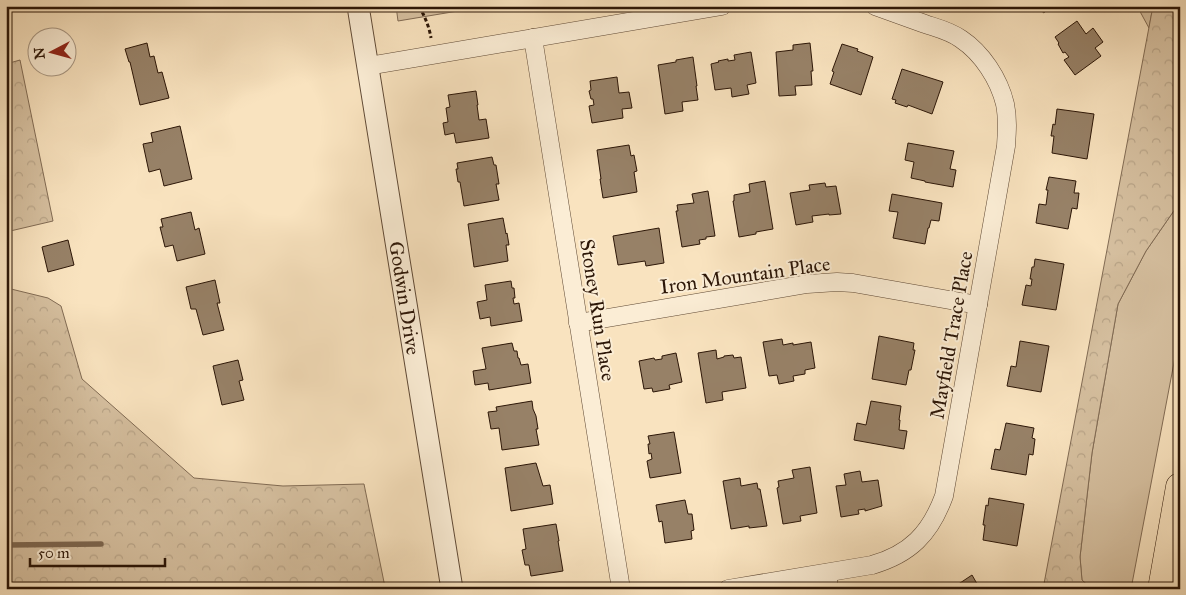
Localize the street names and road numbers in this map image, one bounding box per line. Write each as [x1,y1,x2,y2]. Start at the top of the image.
street label: Stoney Run Place [575,237,621,383]
street label: Godwin Drive [384,239,426,357]
street label: Mayfield Trace Place [924,249,978,421]
street label: Iron Mountain Place [658,251,832,299]

